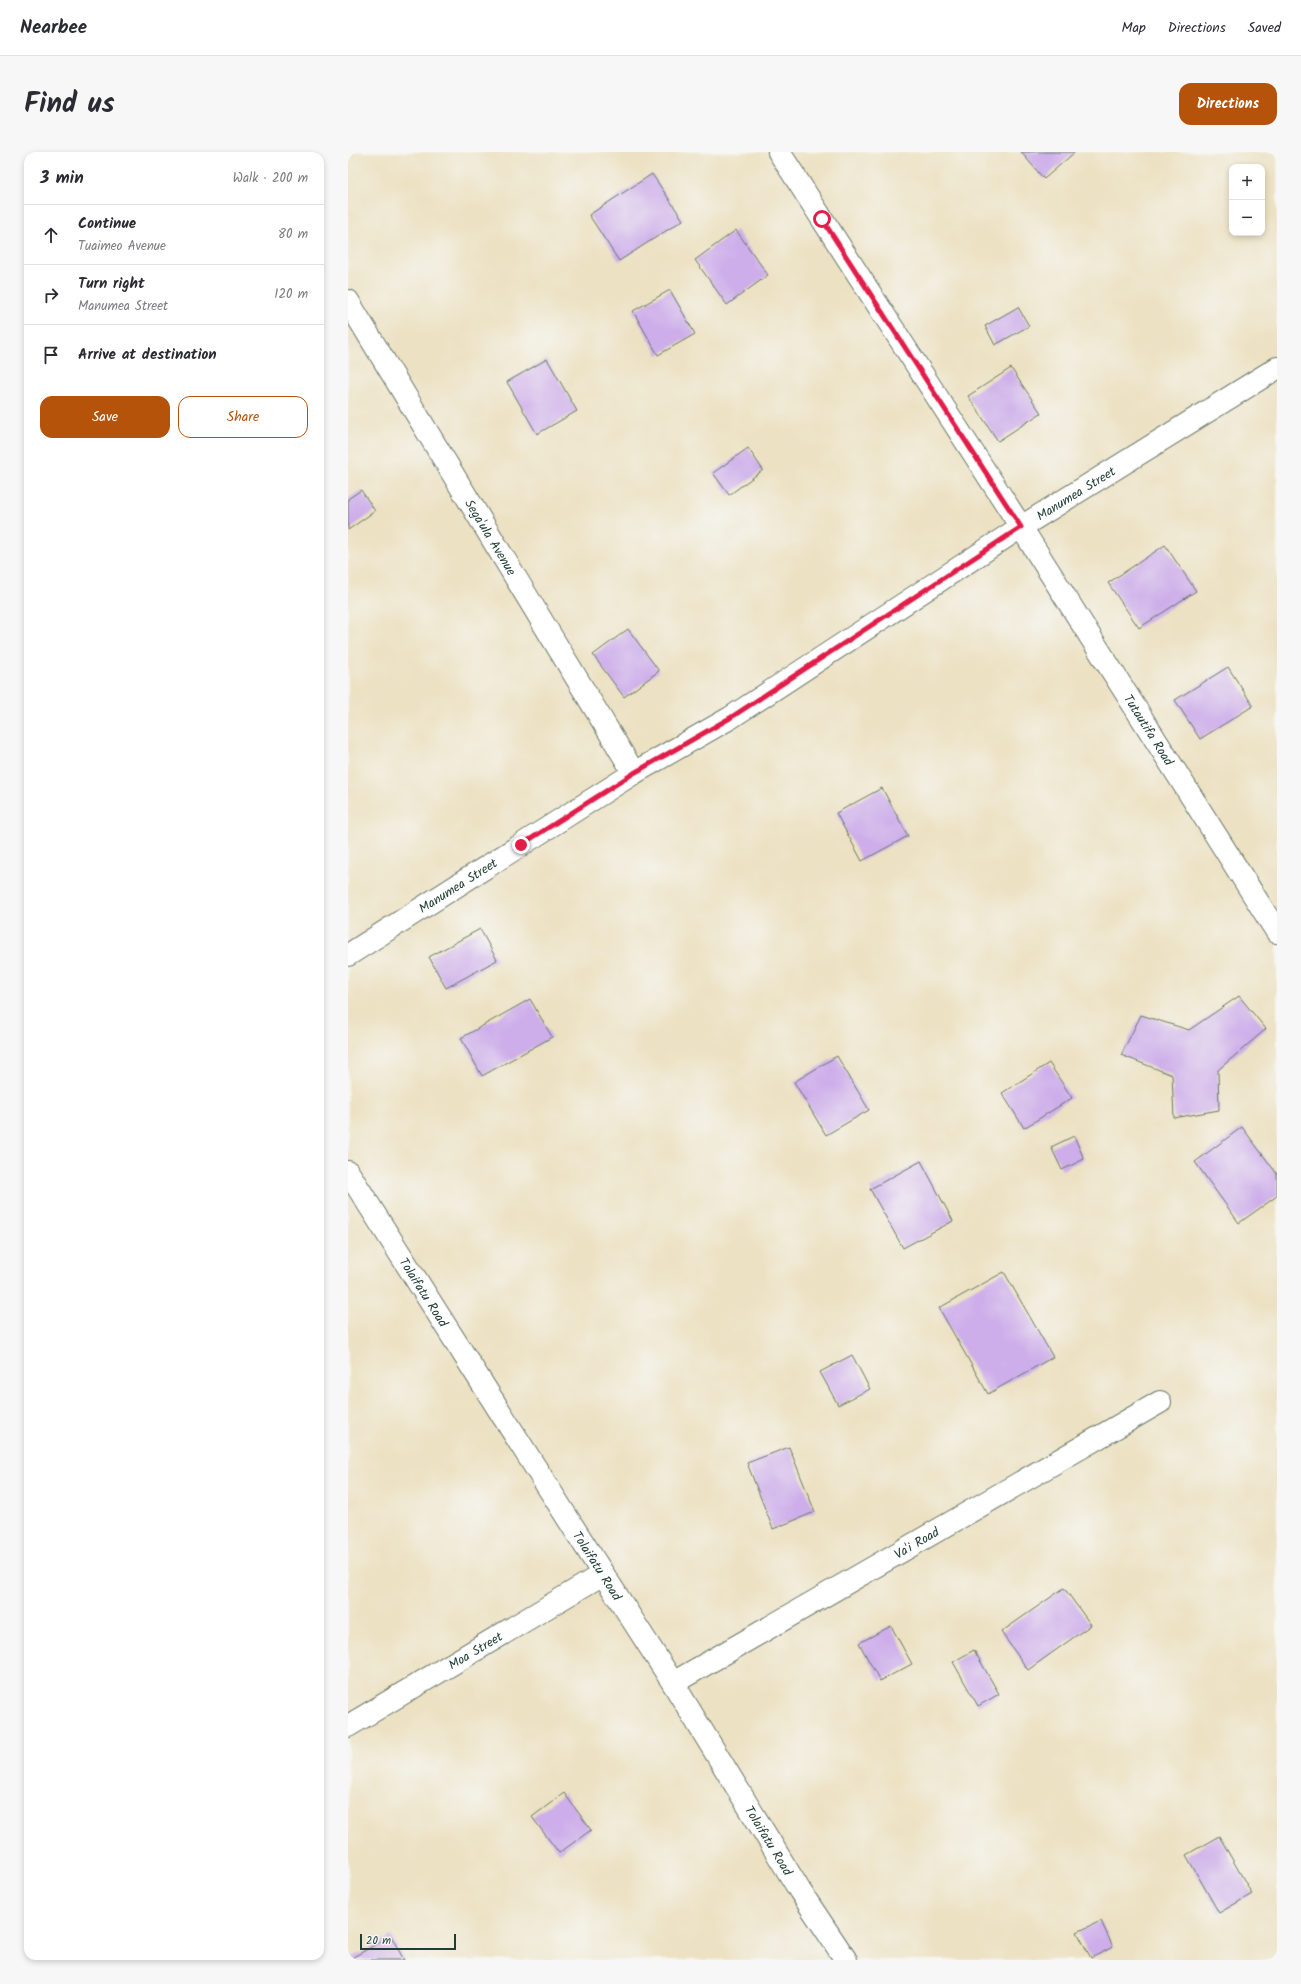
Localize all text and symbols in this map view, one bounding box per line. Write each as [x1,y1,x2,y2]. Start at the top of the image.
text: Nearbee [20,13,87,43]
text: Map [1121,17,1146,39]
text: Directions [1168,17,1226,39]
text: Saved [1248,17,1281,39]
text: Find us [24,82,115,127]
button: Directions [1179,83,1277,125]
map controls [1229,164,1265,236]
button: + [1229,164,1265,200]
text: 3 min [40,165,84,192]
text: Walk · 200 m [233,168,308,189]
button: − [1229,200,1265,236]
route start [813,210,831,228]
text: Continue [78,212,136,236]
icon: ahead [40,224,62,246]
text: 80 m [278,224,308,245]
text: Tuaimeo Avenue [78,236,166,257]
text: Turn right [78,272,145,296]
icon: right [40,284,62,306]
text: 120 m [274,284,308,305]
text: Manumea Street [78,296,168,317]
text: Arrive at destination [78,343,217,367]
icon: arrive [40,344,62,366]
button: Save [40,396,170,438]
button: Share [178,396,308,438]
street label: Manumea Street [1033,461,1121,527]
street label: Sega'ula Avenue [458,496,521,580]
street label: Tutautifa Road [1117,691,1179,771]
route end [512,836,530,854]
street label: Manumea Street [415,853,503,920]
street label: Tolaifatu Road [393,1254,453,1332]
street label: Va'i Road [891,1522,944,1565]
street label: Tolaifatu Road [566,1527,627,1606]
street label: Moa Street [445,1627,508,1676]
street label: Tolaifatu Road [738,1802,798,1881]
scale bar [360,1932,456,1951]
text: 20 m [366,1932,391,1950]

